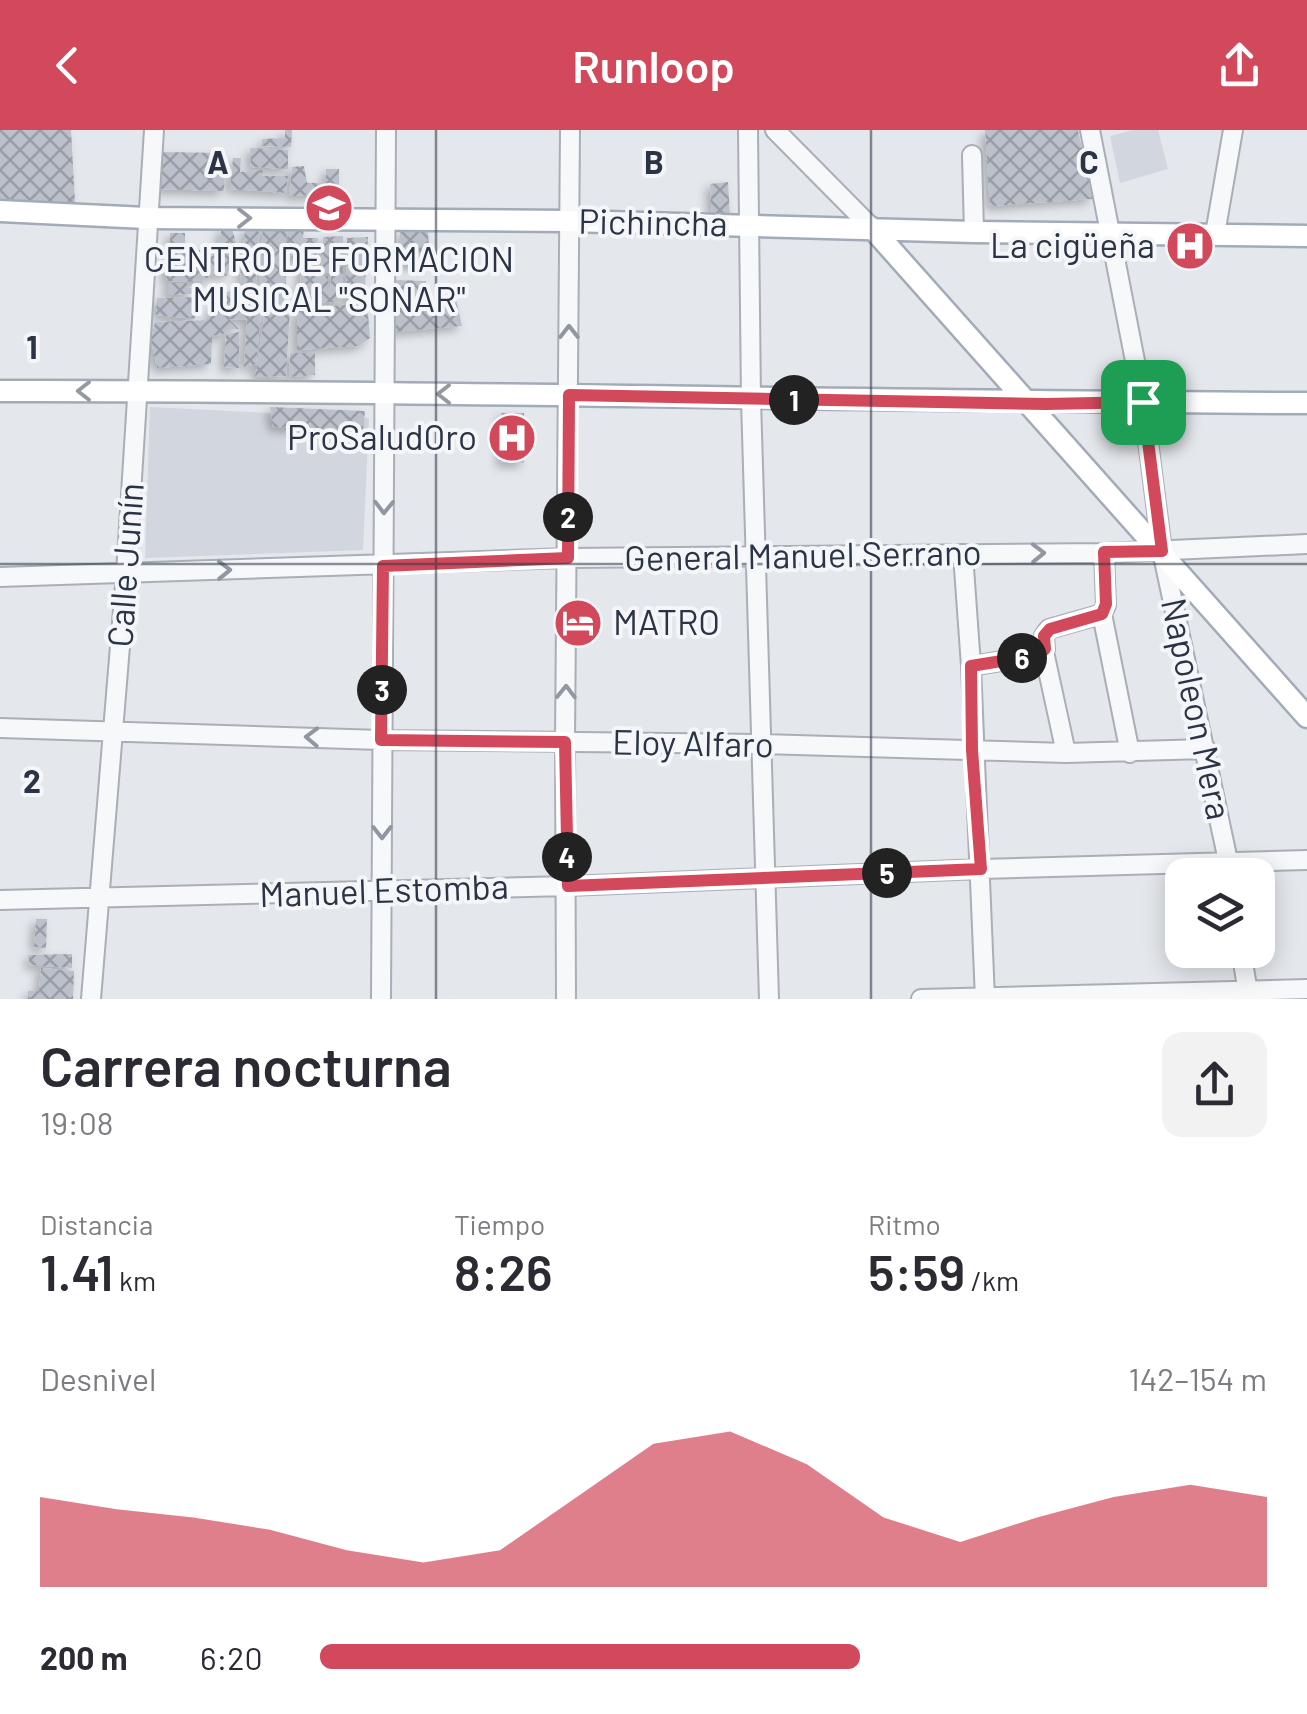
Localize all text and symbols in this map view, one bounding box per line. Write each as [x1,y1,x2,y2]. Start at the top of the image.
icon: back [40,38,95,93]
text: Runloop [572,38,735,92]
icon: share [1212,38,1267,93]
text: A [207,142,229,180]
text: B [644,142,664,180]
text: C [1079,142,1099,180]
school or university icon: CENTRO DE FORMACION MUSICAL "SONAR" [303,182,355,234]
street label: Pichincha [578,199,728,243]
one-way arrow [236,207,252,229]
hospital icon: La cigüeña [1164,220,1216,272]
place label: La cigüeña [990,223,1155,265]
place label: CENTRO DE FORMACION MUSICAL "SONAR" [144,237,514,319]
one-way arrow [558,323,580,338]
text: 1 [26,327,38,365]
pin [1101,360,1186,445]
pin: 1 [769,375,819,425]
icon: arrive [1116,375,1171,430]
one-way arrow [75,380,90,402]
one-way arrow [435,383,450,405]
text: 1 [789,383,799,417]
hospital icon: ProSaludOro [486,412,538,464]
place label: ProSaludOro [287,415,477,457]
street label: Calle Junín [97,481,151,648]
pin: 2 [543,492,593,542]
one-way arrow [374,500,395,516]
text: 2 [560,500,576,534]
street label: General Manuel Serrano [624,530,982,578]
one-way arrow [1032,542,1047,564]
one-way arrow [216,560,232,581]
street label: Napoleon Mera [1154,594,1242,823]
hotel icon: MATRO [552,597,604,649]
place label: MATRO [613,600,720,642]
pin: 6 [997,633,1047,683]
text: 6 [1014,641,1030,675]
pin: 3 [357,665,407,715]
text: 3 [374,673,390,707]
one-way arrow [555,683,576,699]
street label: Eloy Alfaro [612,720,774,764]
one-way arrow [304,726,320,747]
text: 2 [23,761,41,799]
one-way arrow [371,826,393,841]
pin: 4 [542,832,592,882]
text: 4 [559,840,575,874]
pin: 5 [862,848,912,898]
text: 5 [879,856,895,890]
map controls [1165,858,1275,968]
button: layers [1165,858,1275,968]
street label: Manuel Estomba [259,864,509,914]
text: Carrera nocturna [40,1032,452,1098]
button: share [1162,1032,1267,1137]
text: 19:08 [40,1103,113,1141]
text: Distancia [40,1207,153,1241]
text: Tiempo [454,1207,545,1241]
text: Ritmo [868,1207,941,1241]
text: 1.41 [40,1241,113,1301]
text: 8:26 [454,1241,552,1301]
text: 5:59 [868,1241,965,1301]
text: km [113,1263,156,1297]
text: /km [965,1263,1019,1297]
text: Desnivel [40,1359,156,1397]
text: 142–154 m [1128,1359,1267,1397]
text: 200 m [40,1638,128,1676]
text: 6:20 [200,1638,263,1676]

